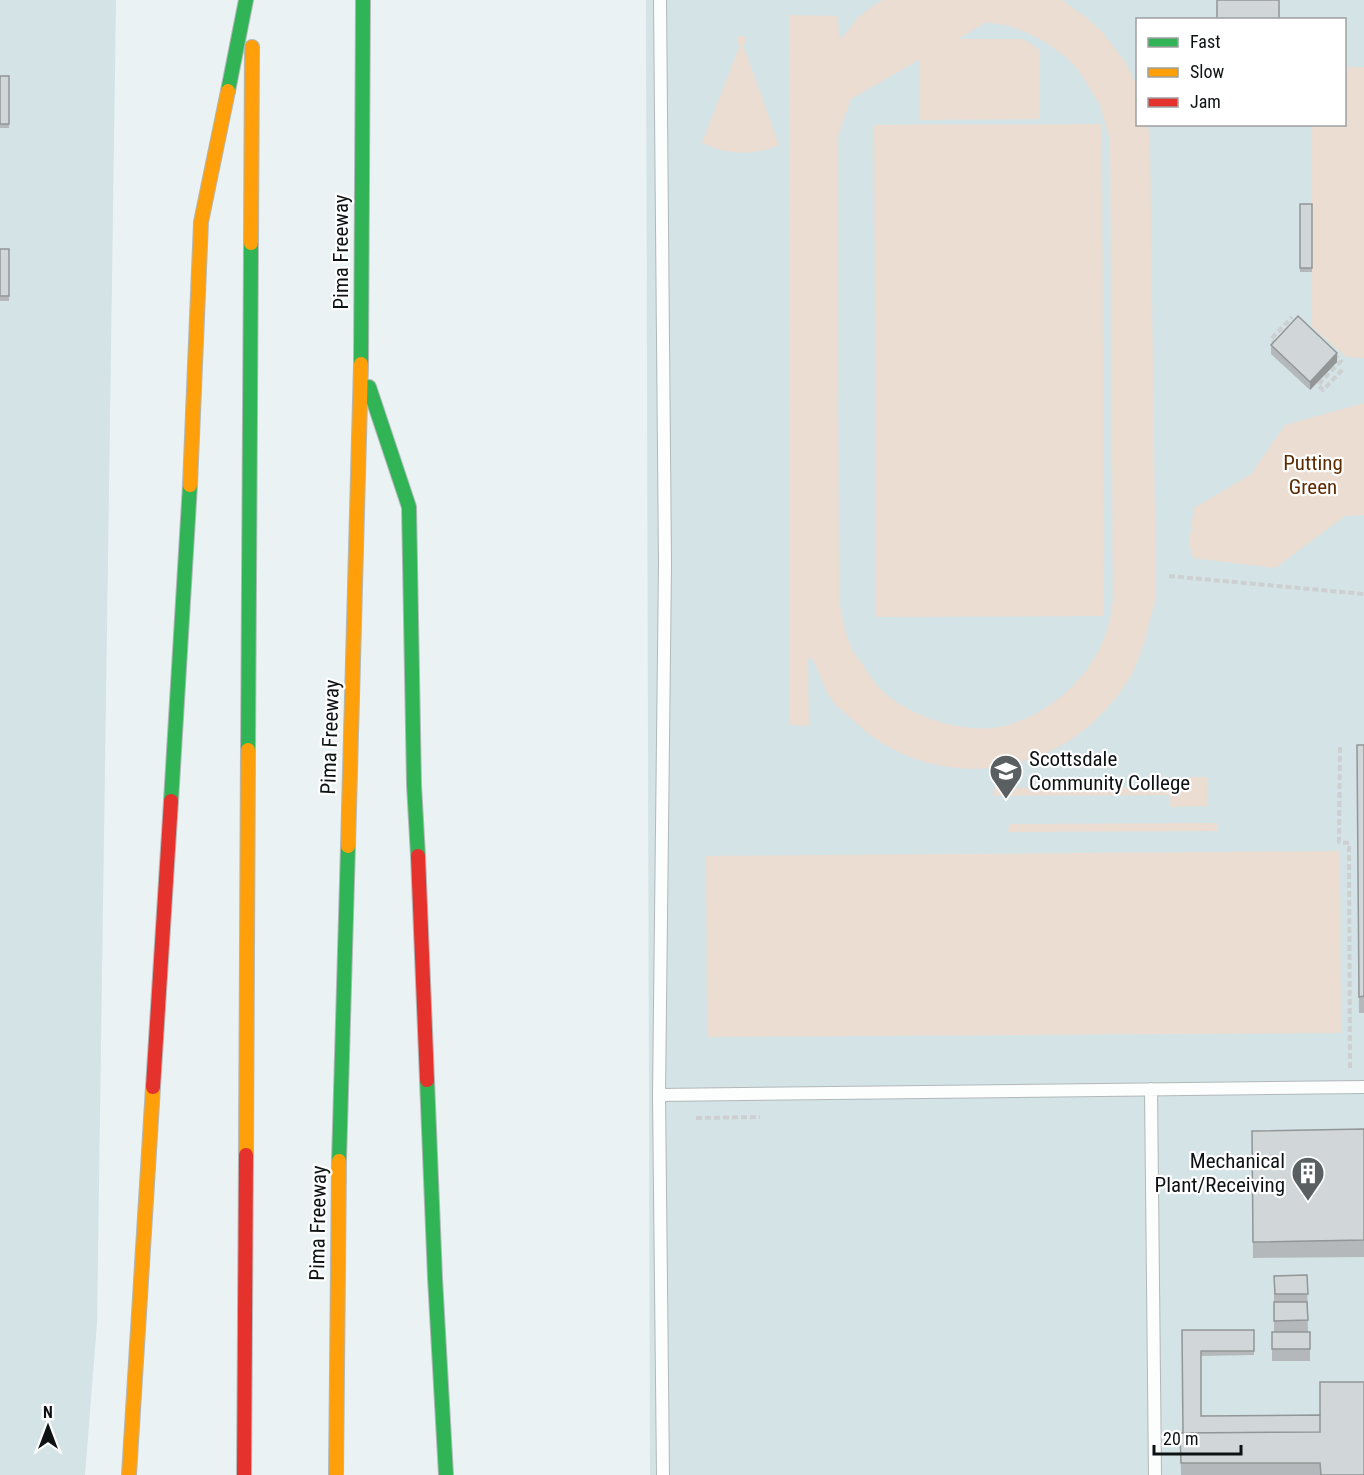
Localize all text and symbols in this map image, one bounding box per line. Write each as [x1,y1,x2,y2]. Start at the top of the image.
legend [1136,18,1346,126]
text: Fast [1190,31,1221,52]
text: Slow [1190,61,1225,82]
text: Jam [1190,91,1221,112]
street label: Pima Freeway [329,194,353,310]
park label: Putting Green [1283,451,1343,499]
street label: Pima Freeway [316,679,344,795]
place label: Scottsdale Community College [1029,747,1190,795]
school or university icon: Scottsdale Community College [988,753,1024,800]
place label: Mechanical Plant/Receiving [1155,1149,1285,1197]
building icon: Mechanical Plant/Receiving [1290,1155,1326,1202]
street label: Pima Freeway [305,1165,331,1281]
north arrow [18,1397,78,1457]
text: N [43,1403,53,1422]
scale bar [1154,1418,1241,1456]
text: 20 m [1163,1428,1198,1449]

